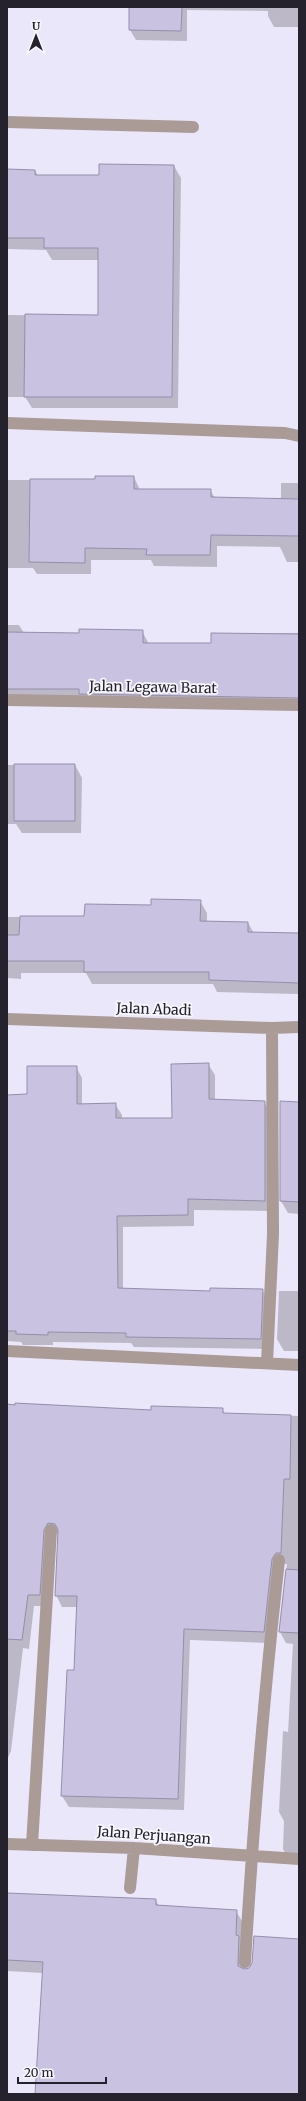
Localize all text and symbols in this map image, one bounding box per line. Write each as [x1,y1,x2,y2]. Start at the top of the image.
north arrow [16,16,56,56]
text: U [32,19,41,33]
street label: Jalan Legawa Barat [88,677,218,697]
street label: Jalan Abadi [115,999,193,1019]
street label: Jalan Perjuangan [96,1822,211,1848]
scale bar [18,2059,106,2085]
text: 20 m [24,2065,53,2080]

